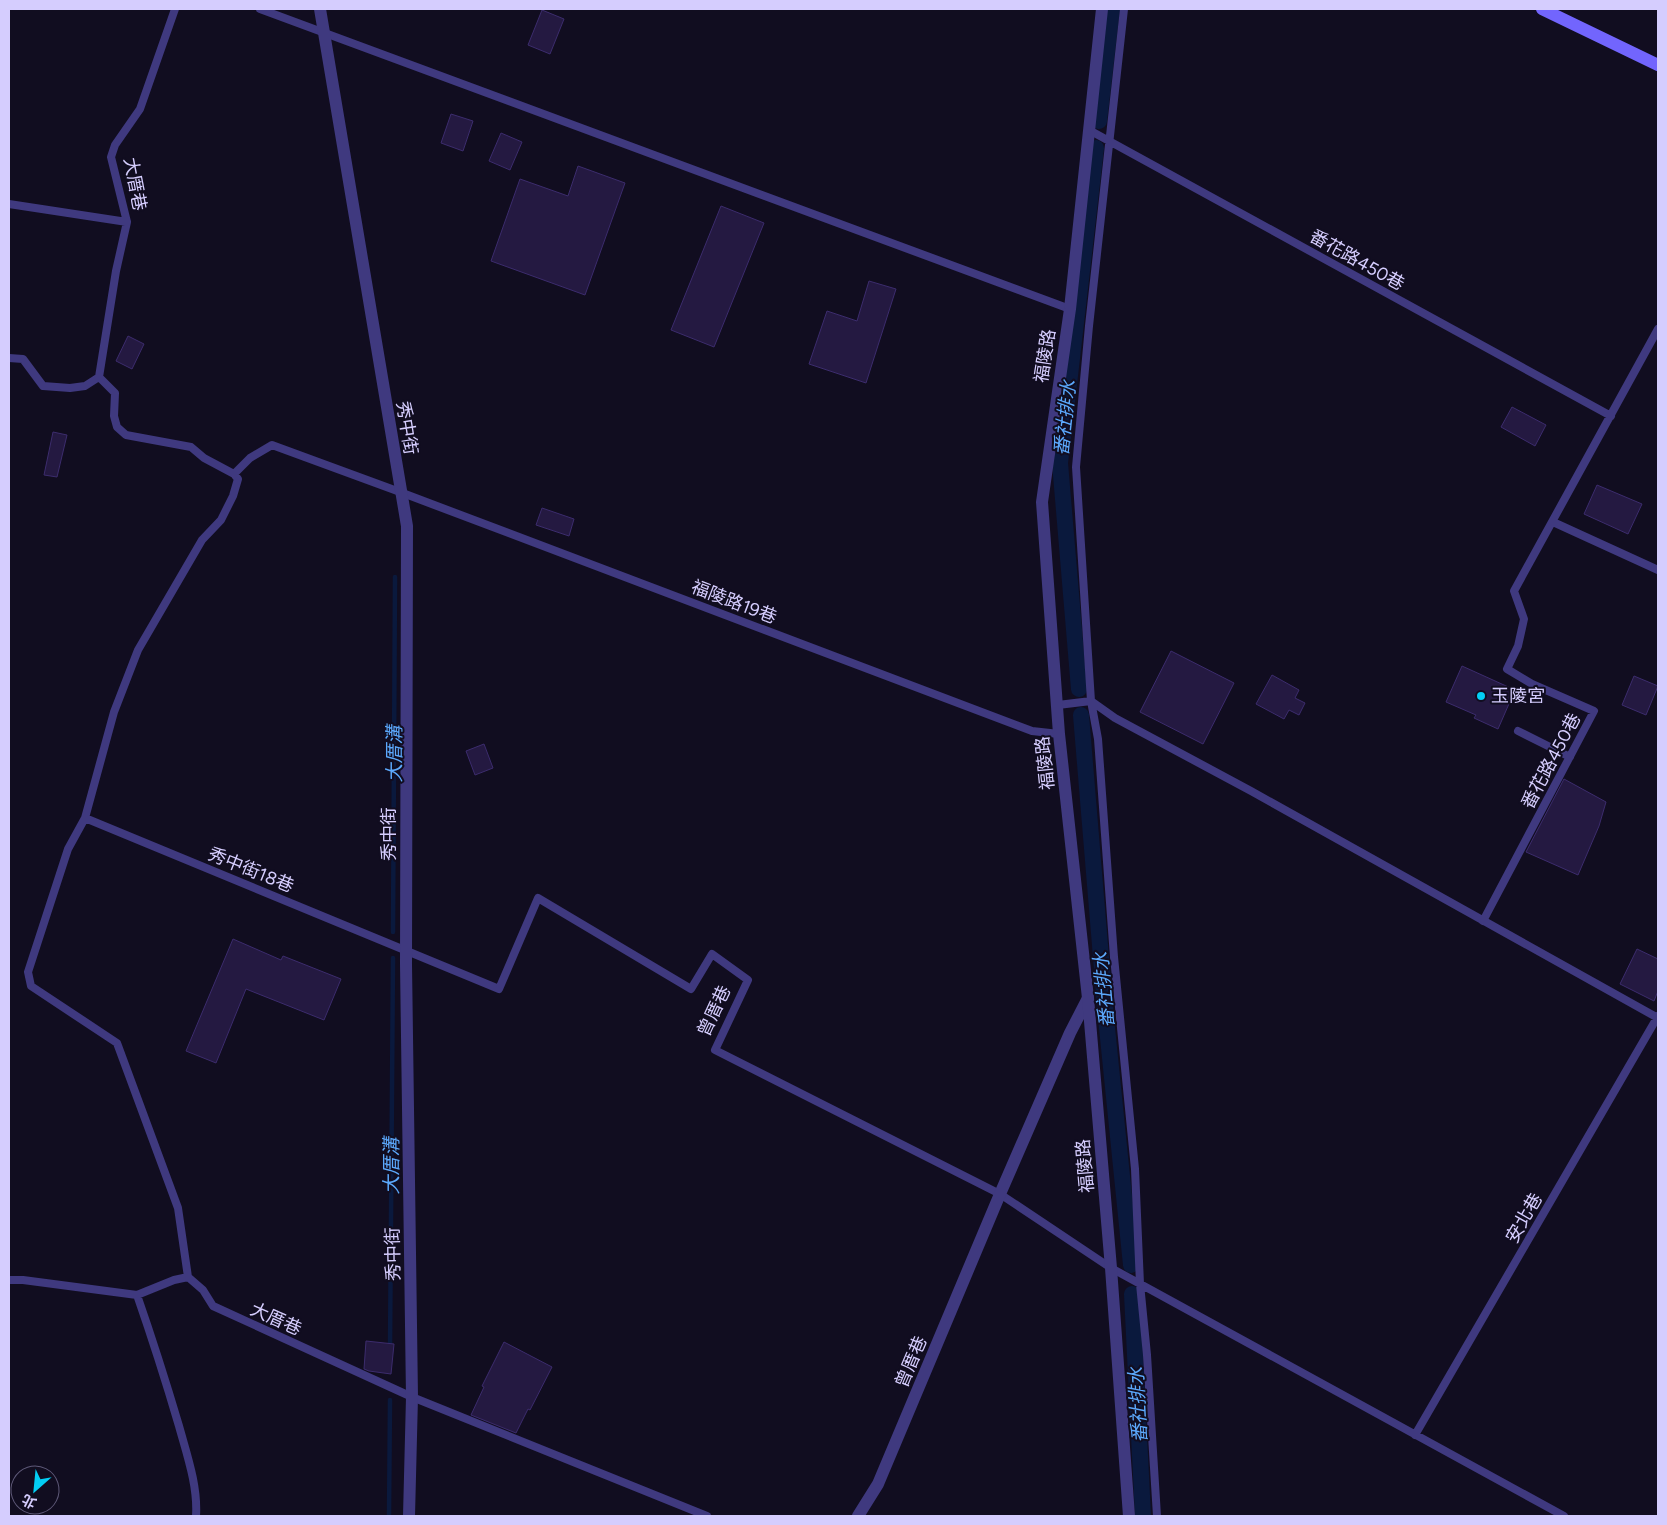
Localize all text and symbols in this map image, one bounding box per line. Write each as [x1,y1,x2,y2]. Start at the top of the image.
street label: 大厝巷 [119,155,151,213]
street label: 番花路450巷 [1306,225,1408,295]
street label: 福陵路 [1030,328,1060,384]
water label: 番社排水 [1050,378,1081,457]
street label: 秀中街 [392,400,422,456]
street label: 福陵路19巷 [688,576,780,628]
place label: 玉陵宮 [1491,685,1545,707]
marker: 玉陵宮 [1475,690,1487,702]
street label: 番花路450巷 [1517,709,1585,813]
water label: 大厝溝 [383,723,406,783]
street label: 福陵路 [1031,735,1059,791]
street label: 秀中街 [378,807,400,861]
street label: 秀中街18巷 [205,843,297,897]
water label: 番社排水 [1089,950,1119,1029]
street label: 曾厝巷 [693,982,735,1040]
water label: 大厝溝 [380,1135,403,1195]
street label: 福陵路 [1072,1138,1098,1194]
street label: 安北巷 [1501,1189,1547,1247]
street label: 秀中街 [382,1227,404,1281]
street label: 大厝巷 [247,1298,305,1340]
street label: 曾厝巷 [890,1333,932,1391]
water label: 番社排水 [1124,1365,1151,1444]
north arrow [10,1465,60,1515]
text: 北 [19,1490,39,1512]

